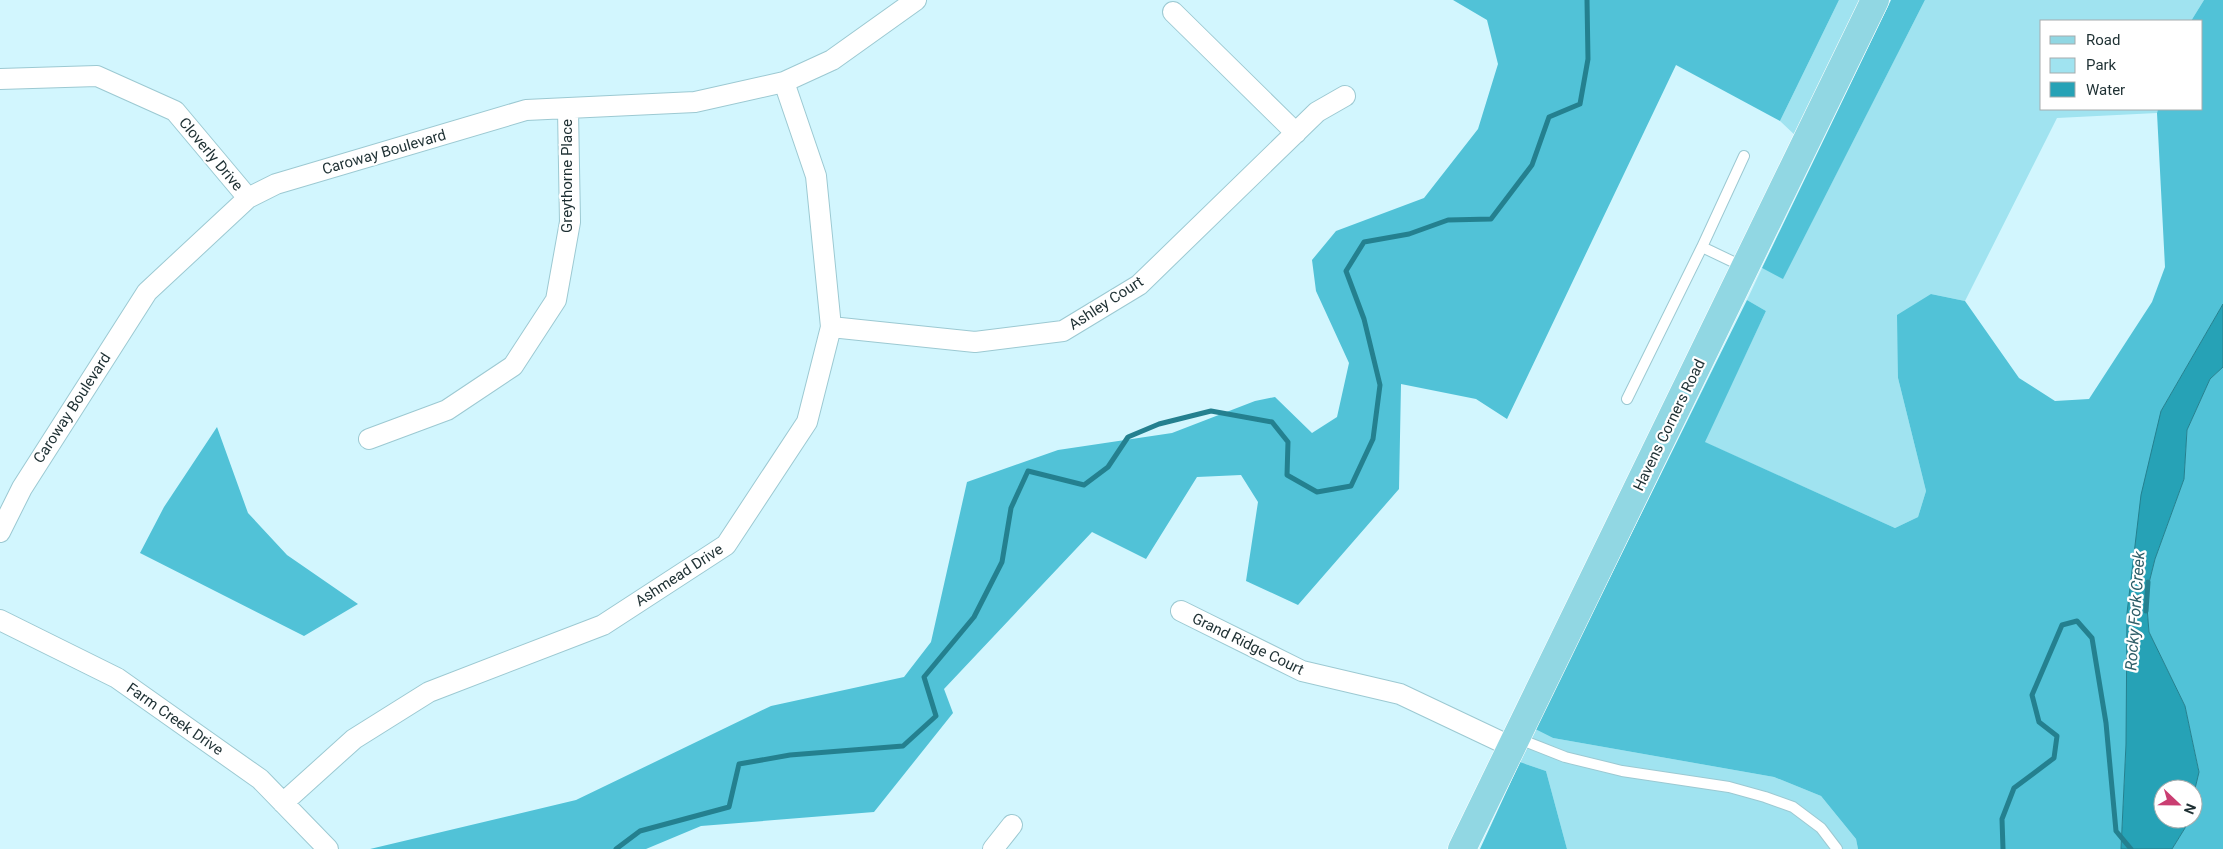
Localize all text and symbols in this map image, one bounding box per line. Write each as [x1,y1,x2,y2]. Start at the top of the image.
legend [2040,20,2203,110]
text: Road [2086,31,2120,49]
text: Park [2086,56,2117,74]
text: Water [2086,81,2125,99]
street label: Cloverly Drive [175,114,247,194]
street label: Greythorne Place [558,119,576,233]
street label: Caroway Boulevard [320,126,448,178]
street label: Ashley Court [1065,272,1147,334]
street label: Caroway Boulevard [30,349,114,467]
street label: Havens Corners Road [1629,356,1709,494]
street label: Ashmead Drive [632,540,726,610]
water label: Rocky Fork Creek [2121,550,2149,671]
street label: Grand Ridge Court [1189,609,1307,679]
street label: Farm Creek Drive [123,679,227,759]
north arrow [2153,779,2203,829]
text: N [2181,801,2199,816]

